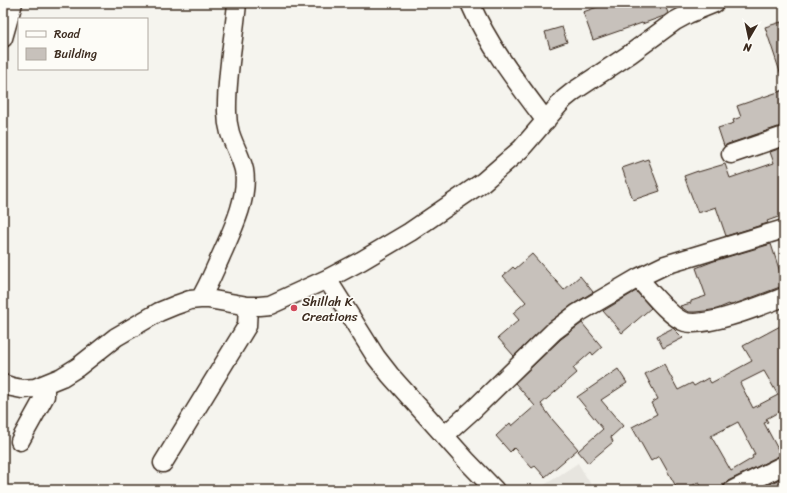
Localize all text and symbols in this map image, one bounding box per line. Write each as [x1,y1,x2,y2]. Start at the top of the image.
legend [18,18,148,70]
north arrow [729,18,769,58]
text: Road [54,23,81,45]
text: N [742,37,754,58]
text: Building [54,43,97,65]
place label: Shillah K Creations [302,290,359,328]
marker: Shillah K Creations [289,303,299,313]

